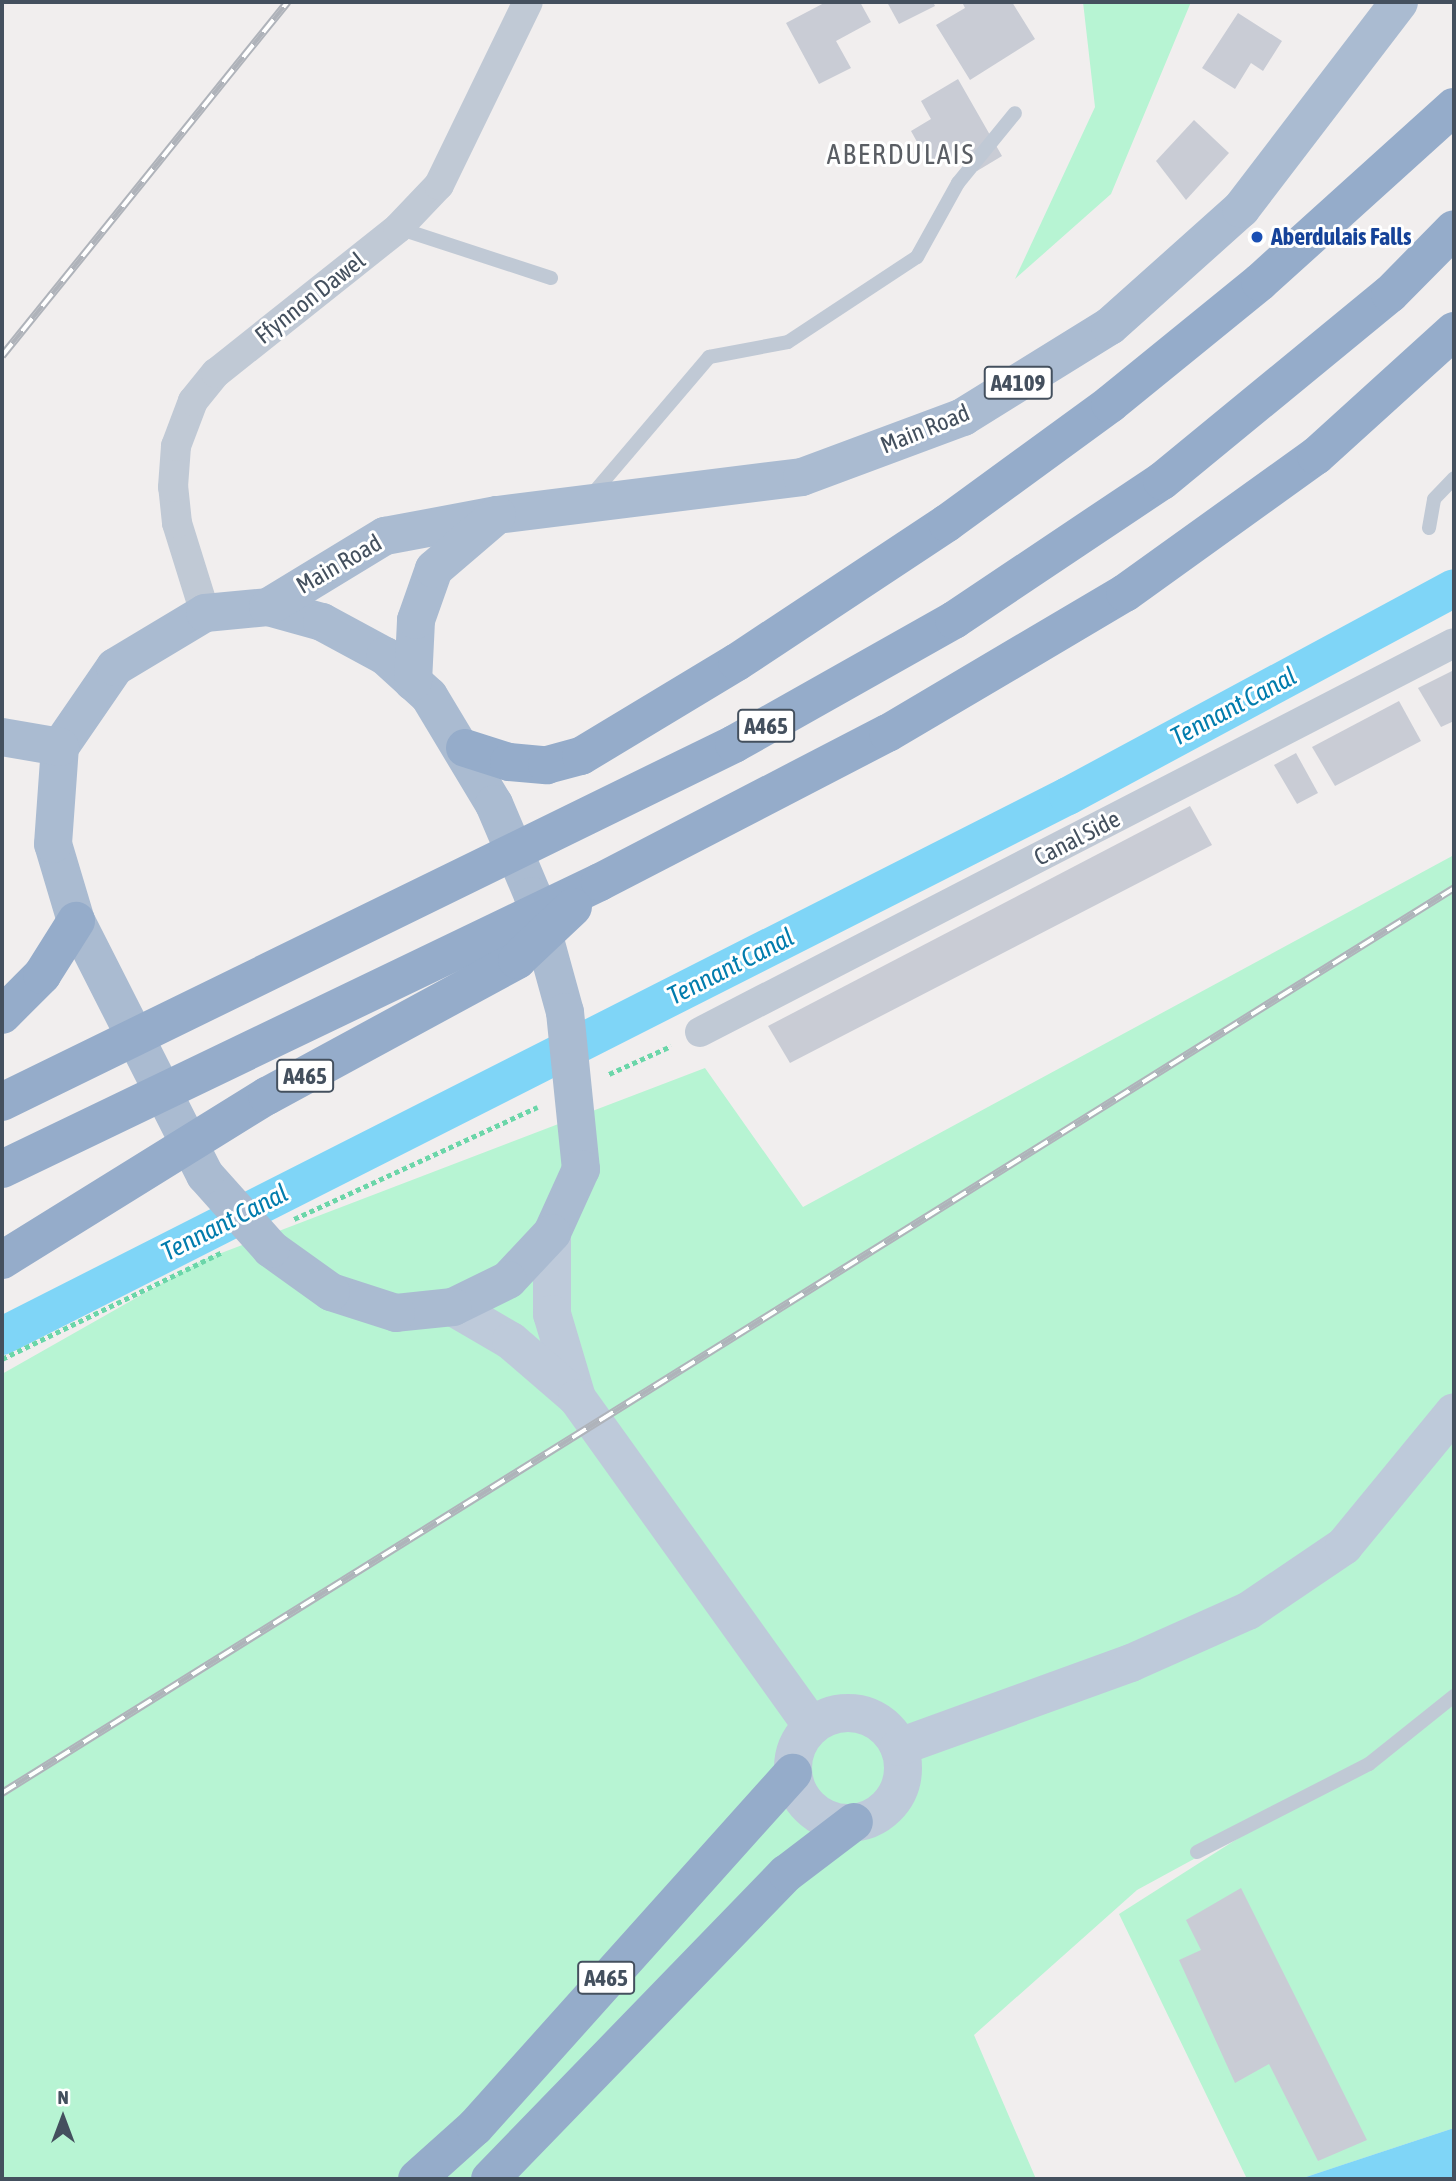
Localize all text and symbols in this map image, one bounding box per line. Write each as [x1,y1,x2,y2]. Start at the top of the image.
district label: ABERDULAIS [828,137,974,171]
place label: Aberdulais Falls [1271,223,1411,251]
marker: Aberdulais Falls [1249,229,1265,245]
street label: Ffynnon Dawel [249,246,371,350]
road number: A4109 [983,364,1053,402]
street label: Main Road [876,398,974,460]
street label: Main Road [291,528,387,600]
water label: Tennant Canal [1166,661,1302,753]
road number: A465 [736,706,796,746]
street label: Canal Side [1029,804,1125,872]
water label: Tennant Canal [662,922,800,1012]
road number: A465 [275,1056,335,1096]
water label: Tennant Canal [156,1178,294,1268]
road number: A465 [576,1958,636,1997]
north arrow [28,2083,98,2153]
text: N [57,2086,69,2108]

